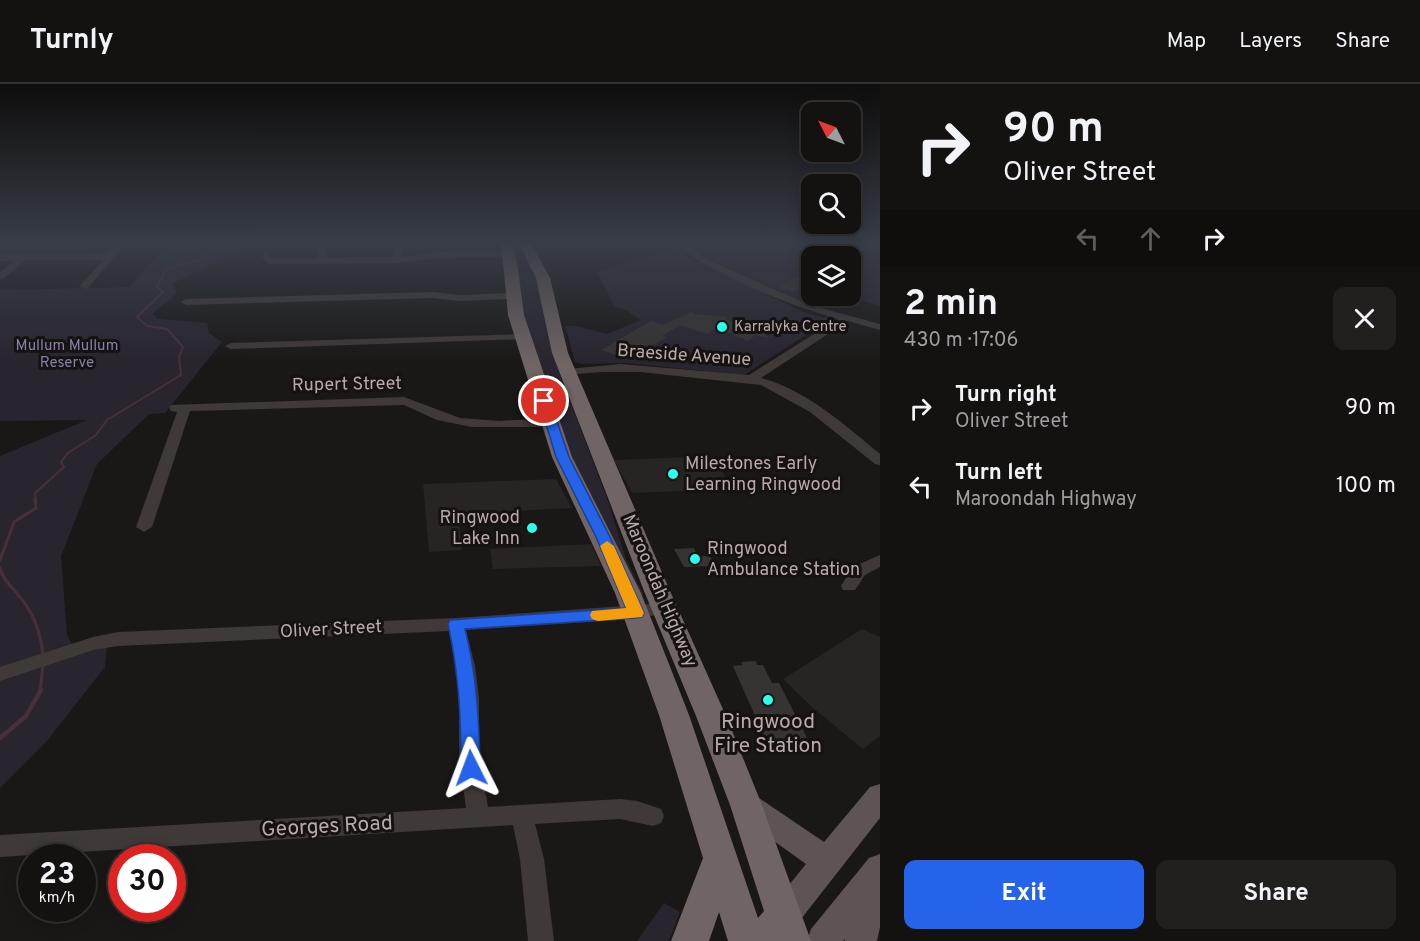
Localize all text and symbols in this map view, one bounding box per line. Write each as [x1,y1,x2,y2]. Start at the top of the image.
text: Turnly [30,23,114,59]
text: Map [1167,28,1206,55]
text: Layers [1239,28,1302,55]
text: Share [1335,28,1390,55]
north arrow [801,102,861,162]
map controls [801,102,861,306]
text: 90 m [1003,104,1104,157]
icon: right [904,108,982,186]
text: Oliver Street [1003,156,1156,190]
button: search [801,174,861,234]
icon: left [1071,222,1104,255]
icon: ahead [1134,222,1167,255]
icon: right [1197,222,1230,255]
button: layers [801,246,861,306]
text: 2 min [904,282,998,328]
button: close [1333,287,1396,350]
place label: Karralyka Centre [734,318,847,337]
marker: Karralyka Centre [715,320,729,334]
text: 430 m · 17:06 [904,328,1018,354]
park label: Mullum Mullum Reserve [16,337,118,373]
street label: Braeside Avenue [616,340,752,372]
street label: Rupert Street [292,373,402,397]
pin [518,375,569,426]
text: Turn right [955,382,1057,409]
icon: arrive [527,384,560,417]
icon: right [904,392,937,425]
text: 90 m [1345,395,1396,422]
text: Oliver Street [955,409,1069,435]
place label: Milestones Early Learning Ringwood [685,453,841,497]
text: Turn left [955,460,1043,487]
marker: Milestones Early Learning Ringwood [666,467,680,481]
icon: left [904,470,937,503]
text: 100 m [1336,473,1396,500]
text: Maroondah Highway [955,487,1137,513]
place label: Ringwood Lake Inn [439,507,520,551]
street label: Maroondah Highway [616,511,702,671]
marker: Ringwood Lake Inn [525,521,539,535]
place label: Ringwood Ambulance Station [707,538,860,582]
marker: Ringwood Ambulance Station [688,552,702,566]
street label: Oliver Street [279,616,383,644]
marker: Ringwood Fire Station [761,693,775,707]
place label: Ringwood Fire Station [714,709,822,760]
position arrow [439,736,503,800]
street label: Georges Road [261,810,393,844]
speed limit sign: 30 [108,844,186,922]
text: 23 [39,857,75,894]
button: Exit [904,860,1144,929]
button: Share [1156,860,1396,929]
text: km/h [39,889,75,908]

